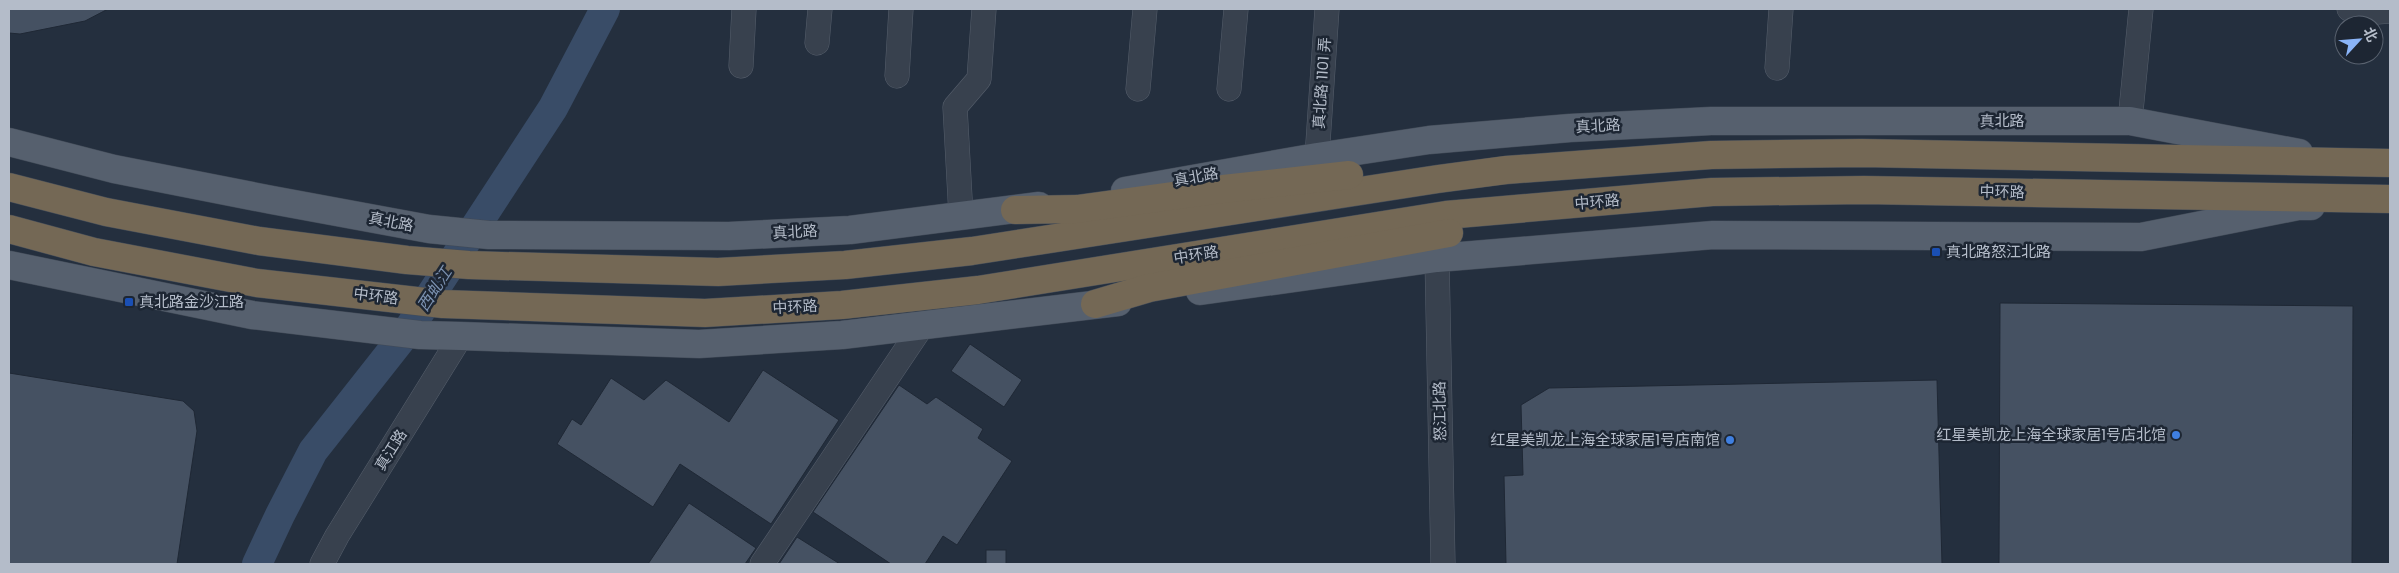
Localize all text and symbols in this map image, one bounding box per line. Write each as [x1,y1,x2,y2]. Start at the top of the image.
north arrow [2334,15,2384,65]
text: 北 [2359,24,2383,45]
street label: 真北路 1101 弄 [1308,36,1335,130]
street label: 真北路 [1979,110,2025,131]
street label: 真北路 [1575,114,1621,137]
street label: 真北路 [1172,162,1220,191]
street label: 中环路 [1979,181,2025,202]
street label: 中环路 [1574,189,1620,214]
street label: 真北路 [367,207,415,236]
street label: 真北路 [772,220,818,243]
street label: 中环路 [1172,241,1220,268]
place label: 真北路怒江北路 [1946,241,2051,262]
marker: 真北路怒江北路 [1930,246,1942,258]
water label: 西虬江 [412,261,458,316]
street label: 中环路 [352,282,400,309]
place label: 真北路金沙江路 [139,291,244,312]
street label: 中环路 [772,295,818,318]
marker: 真北路金沙江路 [123,296,135,308]
street label: 怒江北路 [1428,381,1451,441]
place label: 红星美凯龙上海全球家居1号店北馆 [1936,424,2166,445]
street label: 真江路 [370,425,411,474]
place label: 红星美凯龙上海全球家居1号店南馆 [1490,429,1720,450]
marker: 红星美凯龙上海全球家居1号店北馆 [2170,429,2182,441]
marker: 红星美凯龙上海全球家居1号店南馆 [1724,434,1736,446]

